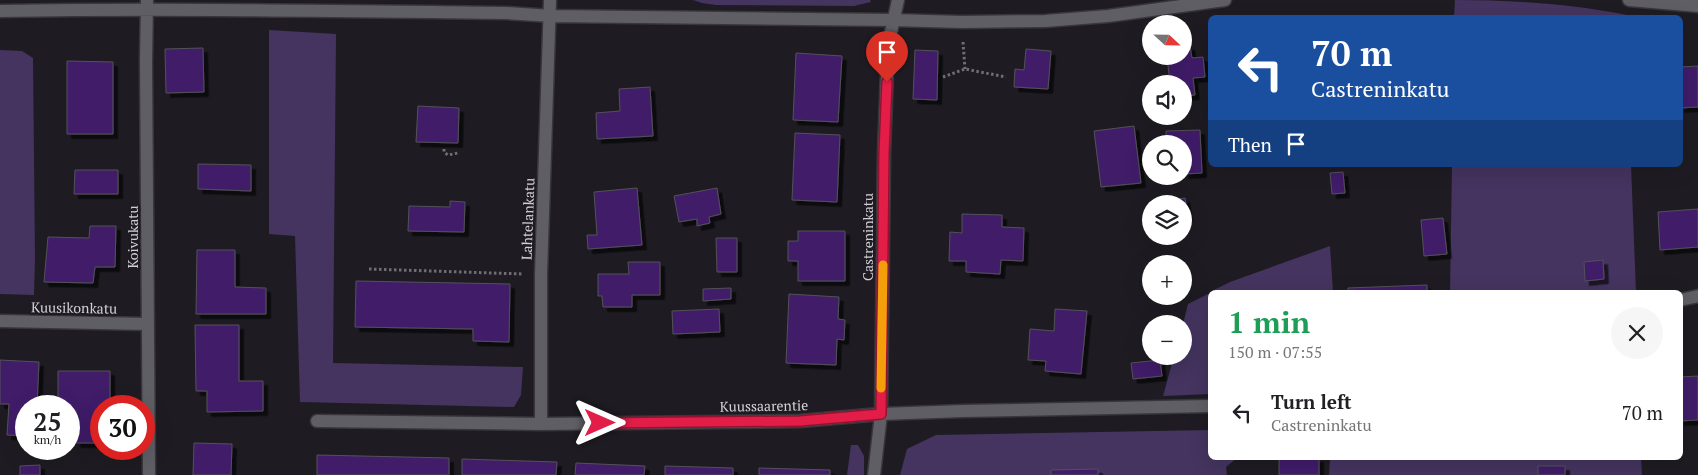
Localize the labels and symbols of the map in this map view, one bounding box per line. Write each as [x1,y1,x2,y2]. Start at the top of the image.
north arrow [1142,15,1192,65]
pin [866,31,908,82]
street label: Lahtelankatu [517,178,538,260]
street label: Castreninkatu [858,193,877,281]
street label: Koivukatu [123,206,142,269]
street label: Kuusikonkatu [31,297,117,318]
speed limit sign: 30 [90,395,155,460]
street label: Kuussaarentie [720,395,808,416]
position arrow [573,396,625,448]

